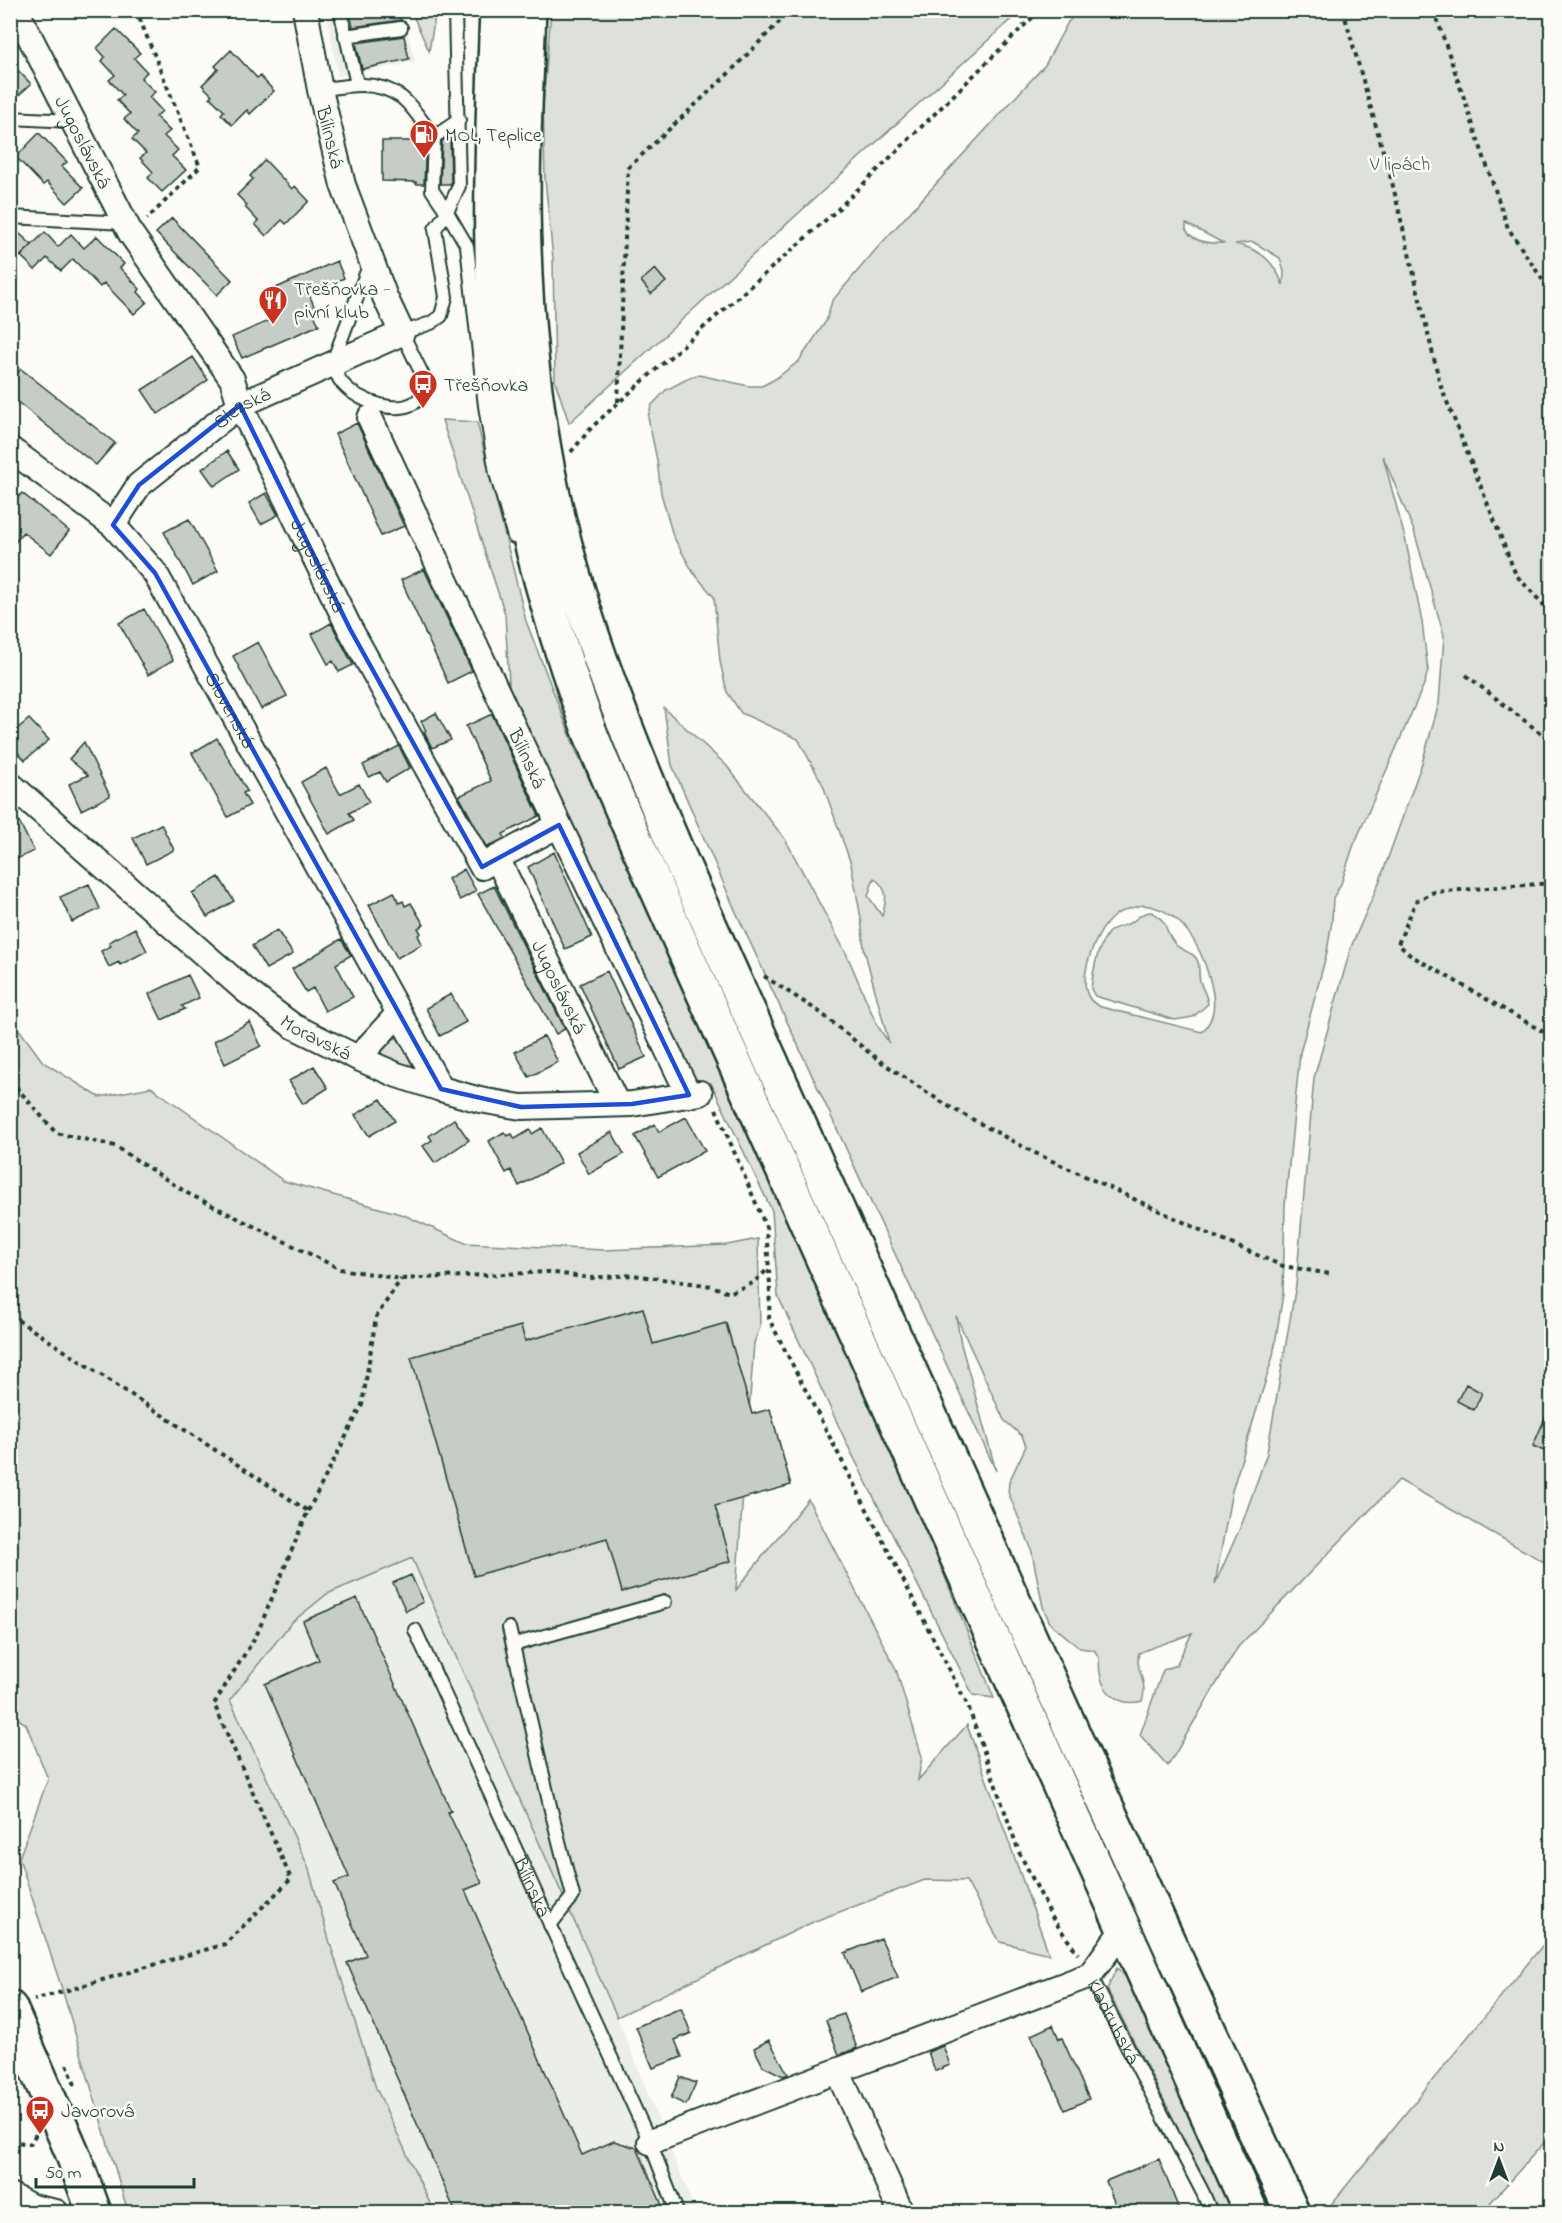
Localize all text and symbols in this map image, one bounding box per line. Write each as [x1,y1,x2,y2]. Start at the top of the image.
street label: Jugoslávská [45,91,117,194]
street label: Bílinská [307,103,350,172]
fuel station icon: MOL, Teplice [408,118,440,160]
place label: MOL, Teplice [445,122,542,151]
park label: V lipách [1369,151,1430,180]
place label: Třešňovka - pivní klub [294,276,391,328]
restaurant icon: Třešňovka - pivní klub [257,284,289,326]
bus stop icon: Třešňovka [407,368,439,410]
place label: Třešňovka [444,372,528,401]
street label: Slezská [208,381,276,437]
street label: Jugoslávská [281,514,352,618]
street label: Slovenská [196,668,261,754]
street label: Bílinská [499,724,552,794]
street label: Jugoslávská [522,936,593,1039]
street label: Moravská [273,1009,355,1069]
street label: Bílinská [504,1852,557,1922]
street label: Kladrubská [1078,1975,1146,2070]
bus stop icon: Javorová [24,2094,56,2136]
place label: Javorová [61,2098,134,2127]
north arrow [1469,2130,1529,2190]
text: N [1494,2135,1505,2159]
scale bar [36,2151,194,2189]
text: 50 m [45,2161,82,2187]

